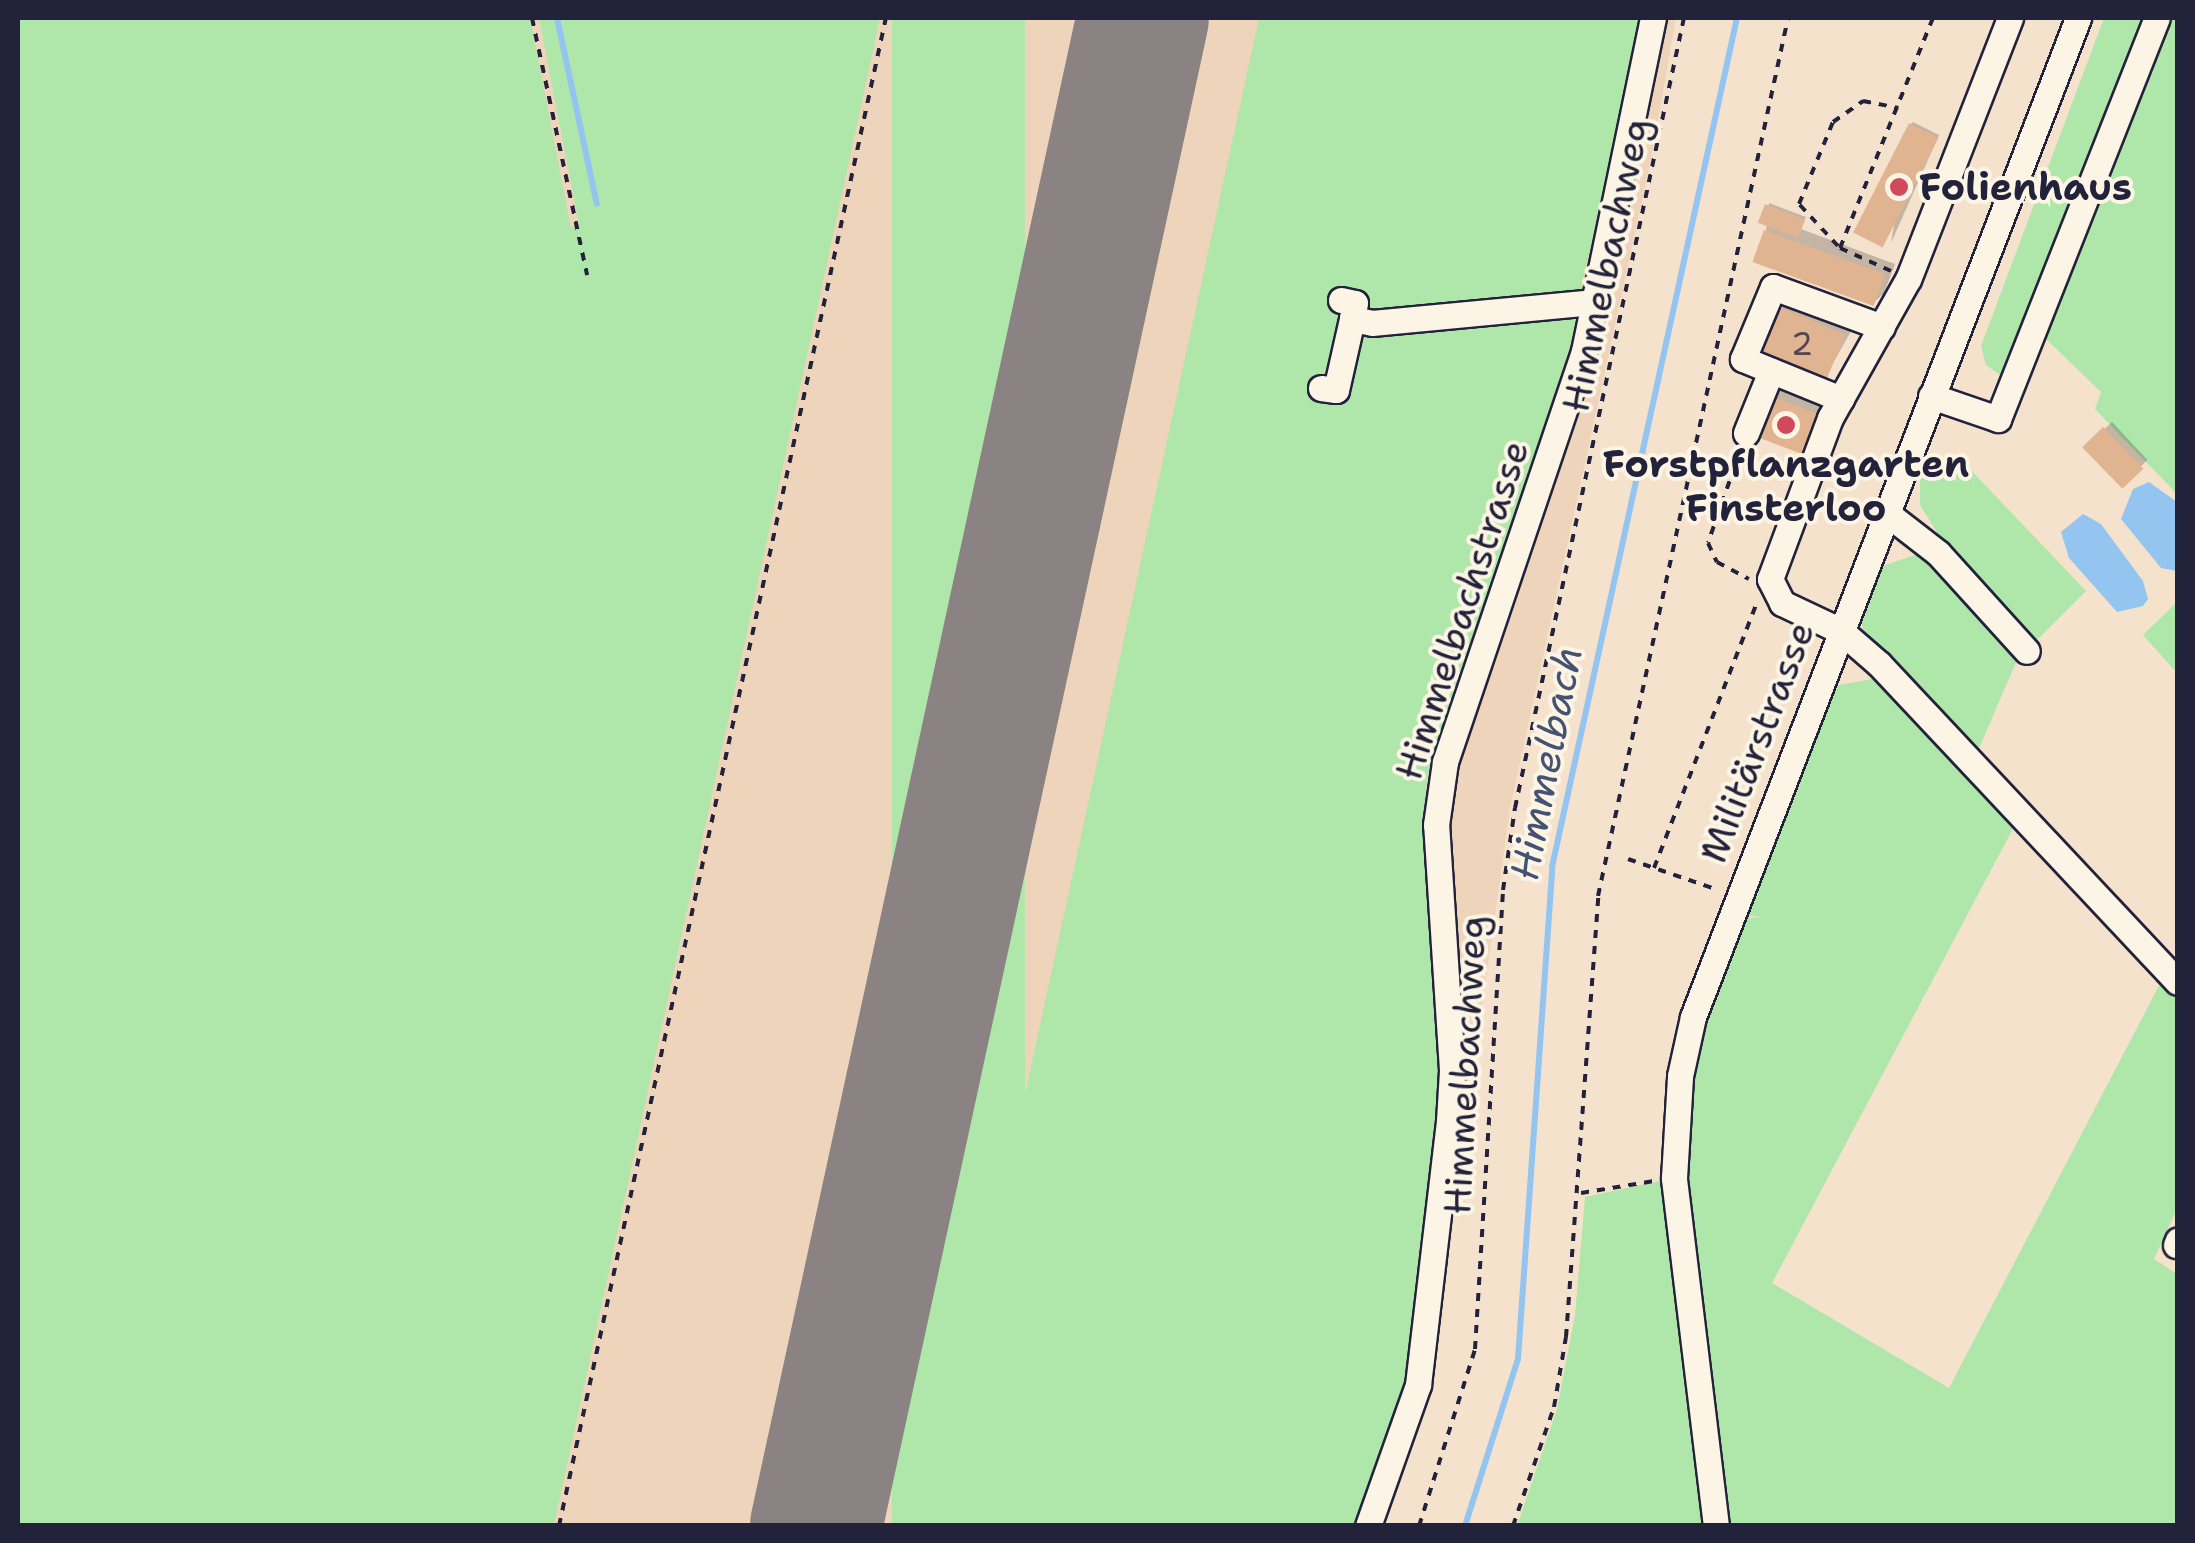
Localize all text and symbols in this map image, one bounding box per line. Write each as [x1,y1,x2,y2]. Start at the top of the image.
street label: Himmelbachweg [1553,114,1659,416]
place label: Folienhaus [1919,164,2132,210]
marker: Folienhaus [1888,176,1910,198]
house number: 2 [1791,325,1813,363]
marker: Forstpflanzgarten Finsterloo [1775,414,1797,436]
street label: Himmelbachstrasse [1386,435,1538,785]
place label: Forstpflanzgarten Finsterloo [1603,441,1969,530]
street label: Militärstrasse [1690,615,1824,869]
water label: Himmelbach [1500,642,1592,884]
street label: Himmelbachweg [1434,914,1496,1216]

